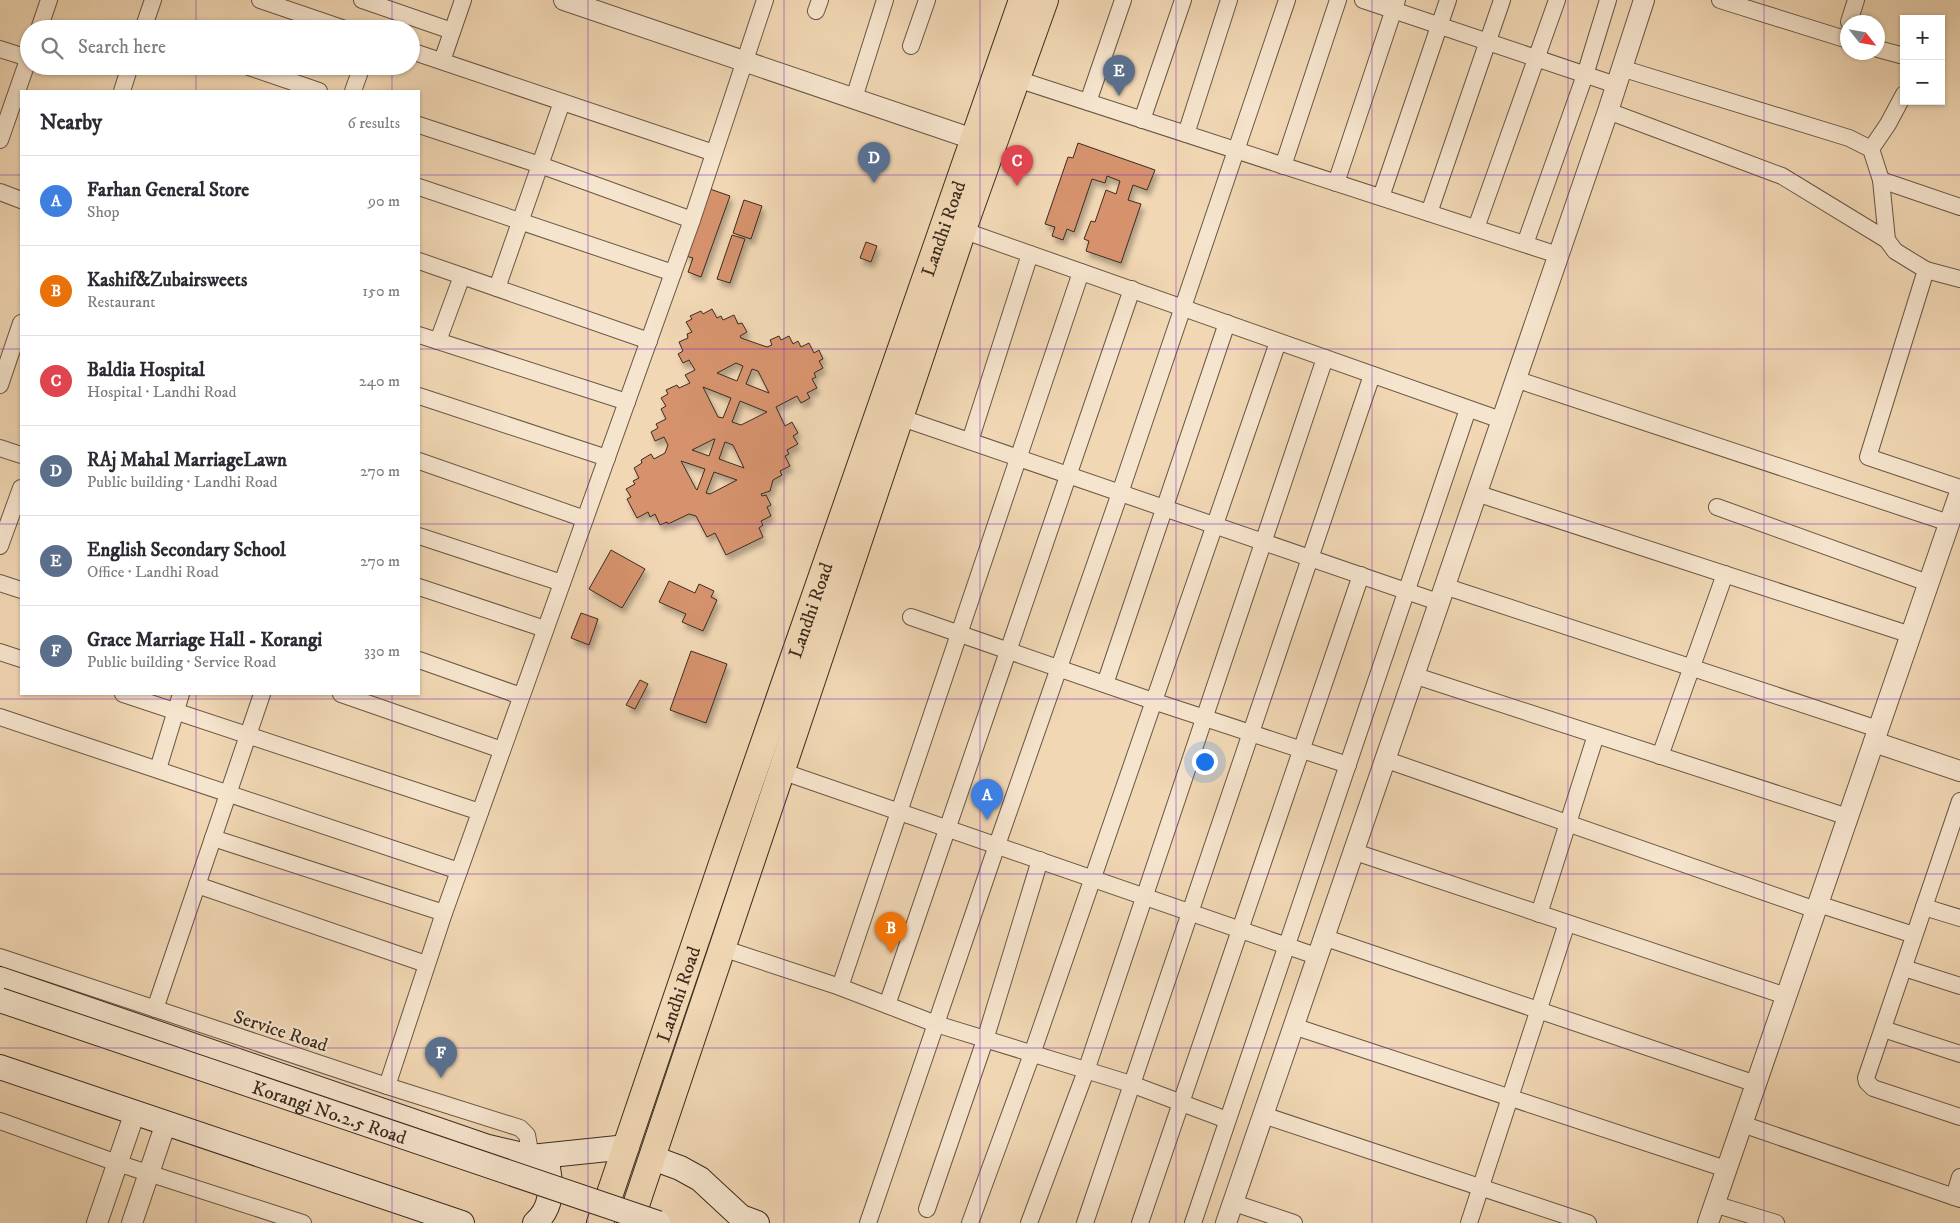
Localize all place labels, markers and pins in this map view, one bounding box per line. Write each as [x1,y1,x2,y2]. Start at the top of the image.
pin: E [1103,55,1135,96]
pin: D [858,142,890,183]
pin: C [1001,145,1033,186]
pin: A [971,779,1003,820]
pin: B [875,912,907,953]
pin: F [425,1037,457,1078]

